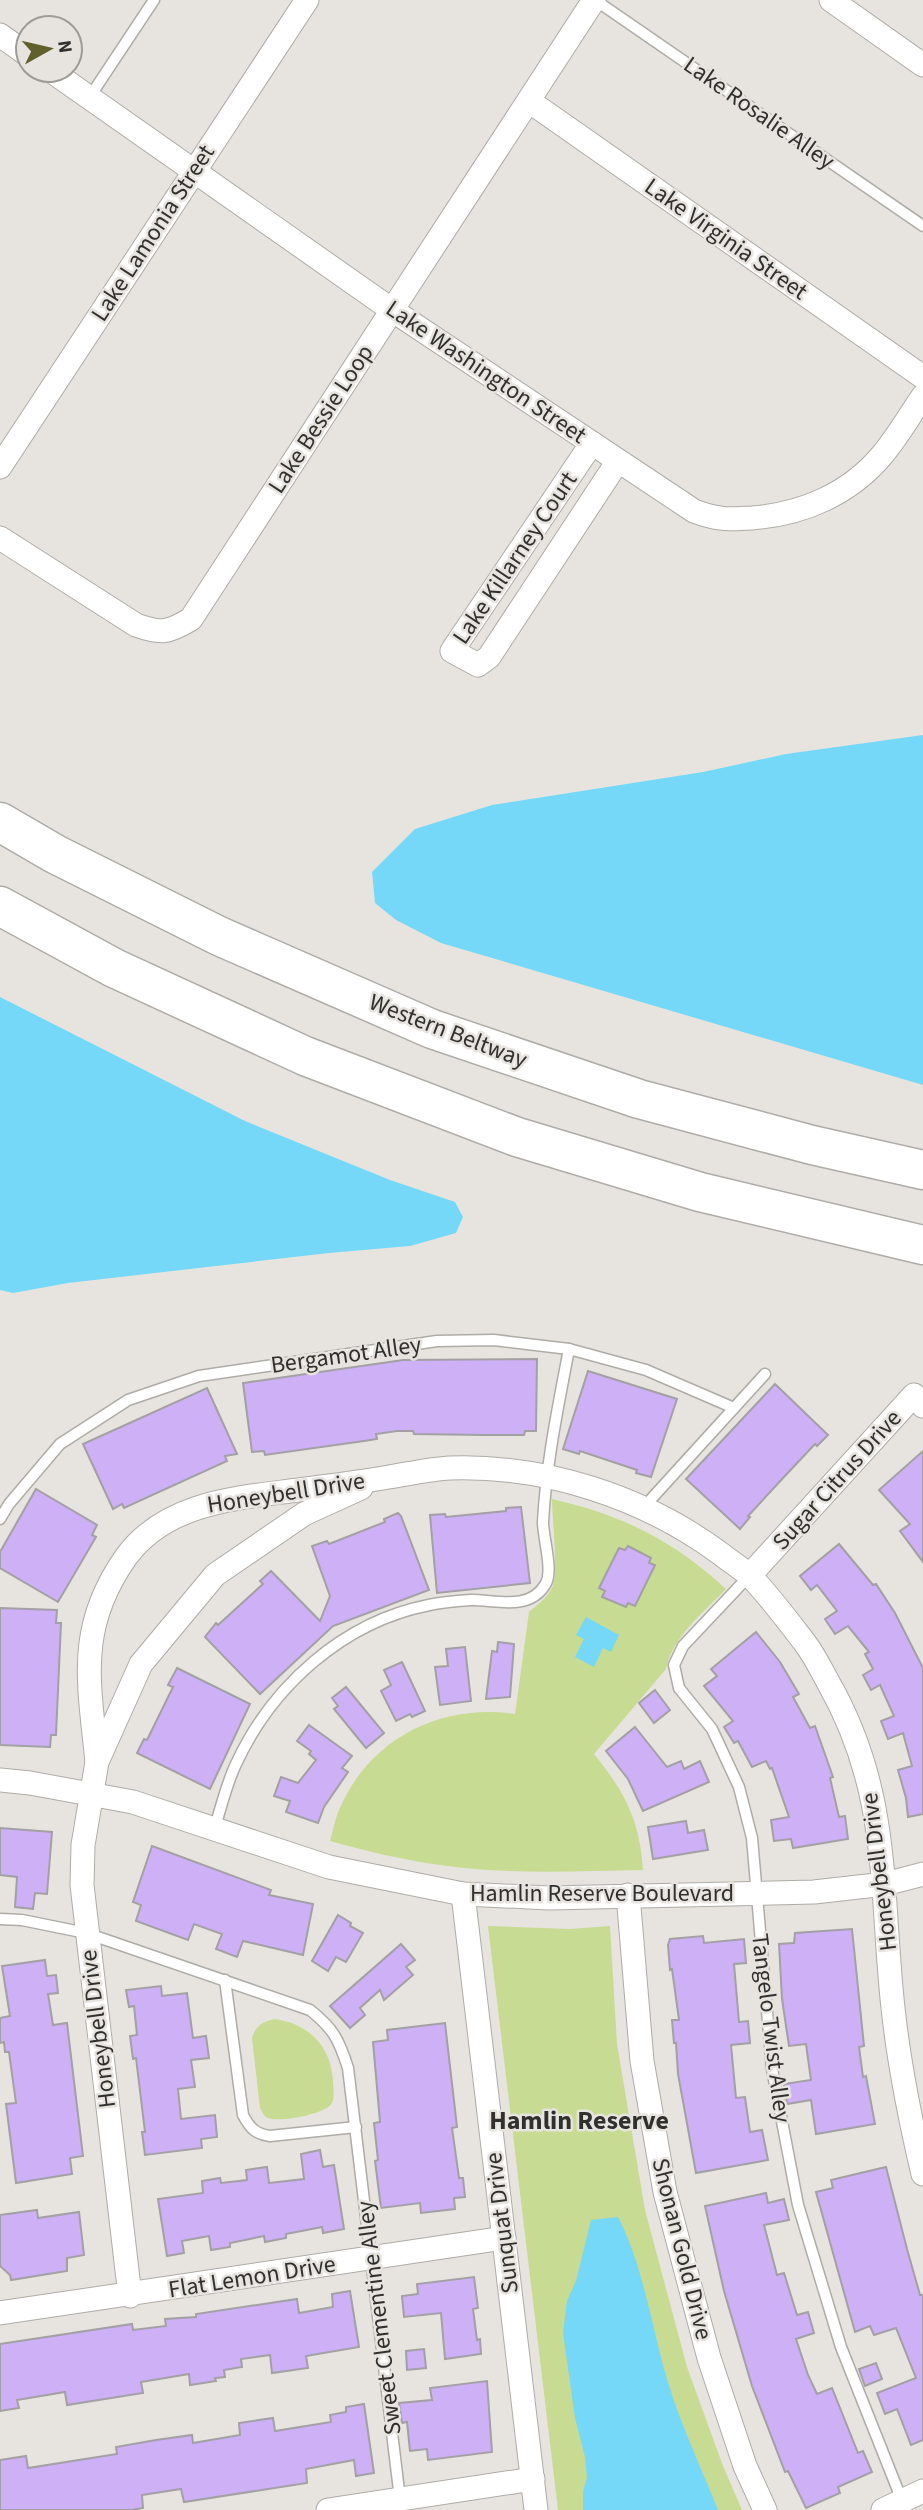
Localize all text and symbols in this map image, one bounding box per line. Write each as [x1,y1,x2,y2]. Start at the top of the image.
north arrow [14,14,84,84]
text: N [50,39,79,55]
street label: Lake Rosalie Alley [676,48,842,178]
street label: Lake Lamonia Street [83,138,223,328]
street label: Lake Virginia Street [637,170,815,308]
street label: Lake Washington Street [379,292,593,452]
street label: Lake Bessie Loop [260,338,382,500]
street label: Lake Killarney Court [444,465,586,651]
street label: Western Beltway [364,985,532,1077]
street label: Bergamot Alley [268,1327,424,1383]
street label: Sugar Citrus Drive [764,1402,910,1558]
street label: Honeybell Drive [205,1463,367,1523]
street label: Honeybell Drive [852,1791,906,1953]
street label: Hamlin Reserve Boulevard [470,1876,734,1911]
street label: Tangelo Twist Alley [742,1931,800,2125]
street label: Honeybell Drive [71,1948,125,2110]
district label: Hamlin Reserve [489,2102,669,2139]
street label: Sunquat Drive [476,2150,528,2296]
street label: Shonan Gold Drive [643,2154,721,2344]
street label: Sweet Clementine Alley [347,2199,411,2437]
street label: Flat Lemon Drive [166,2247,338,2307]

